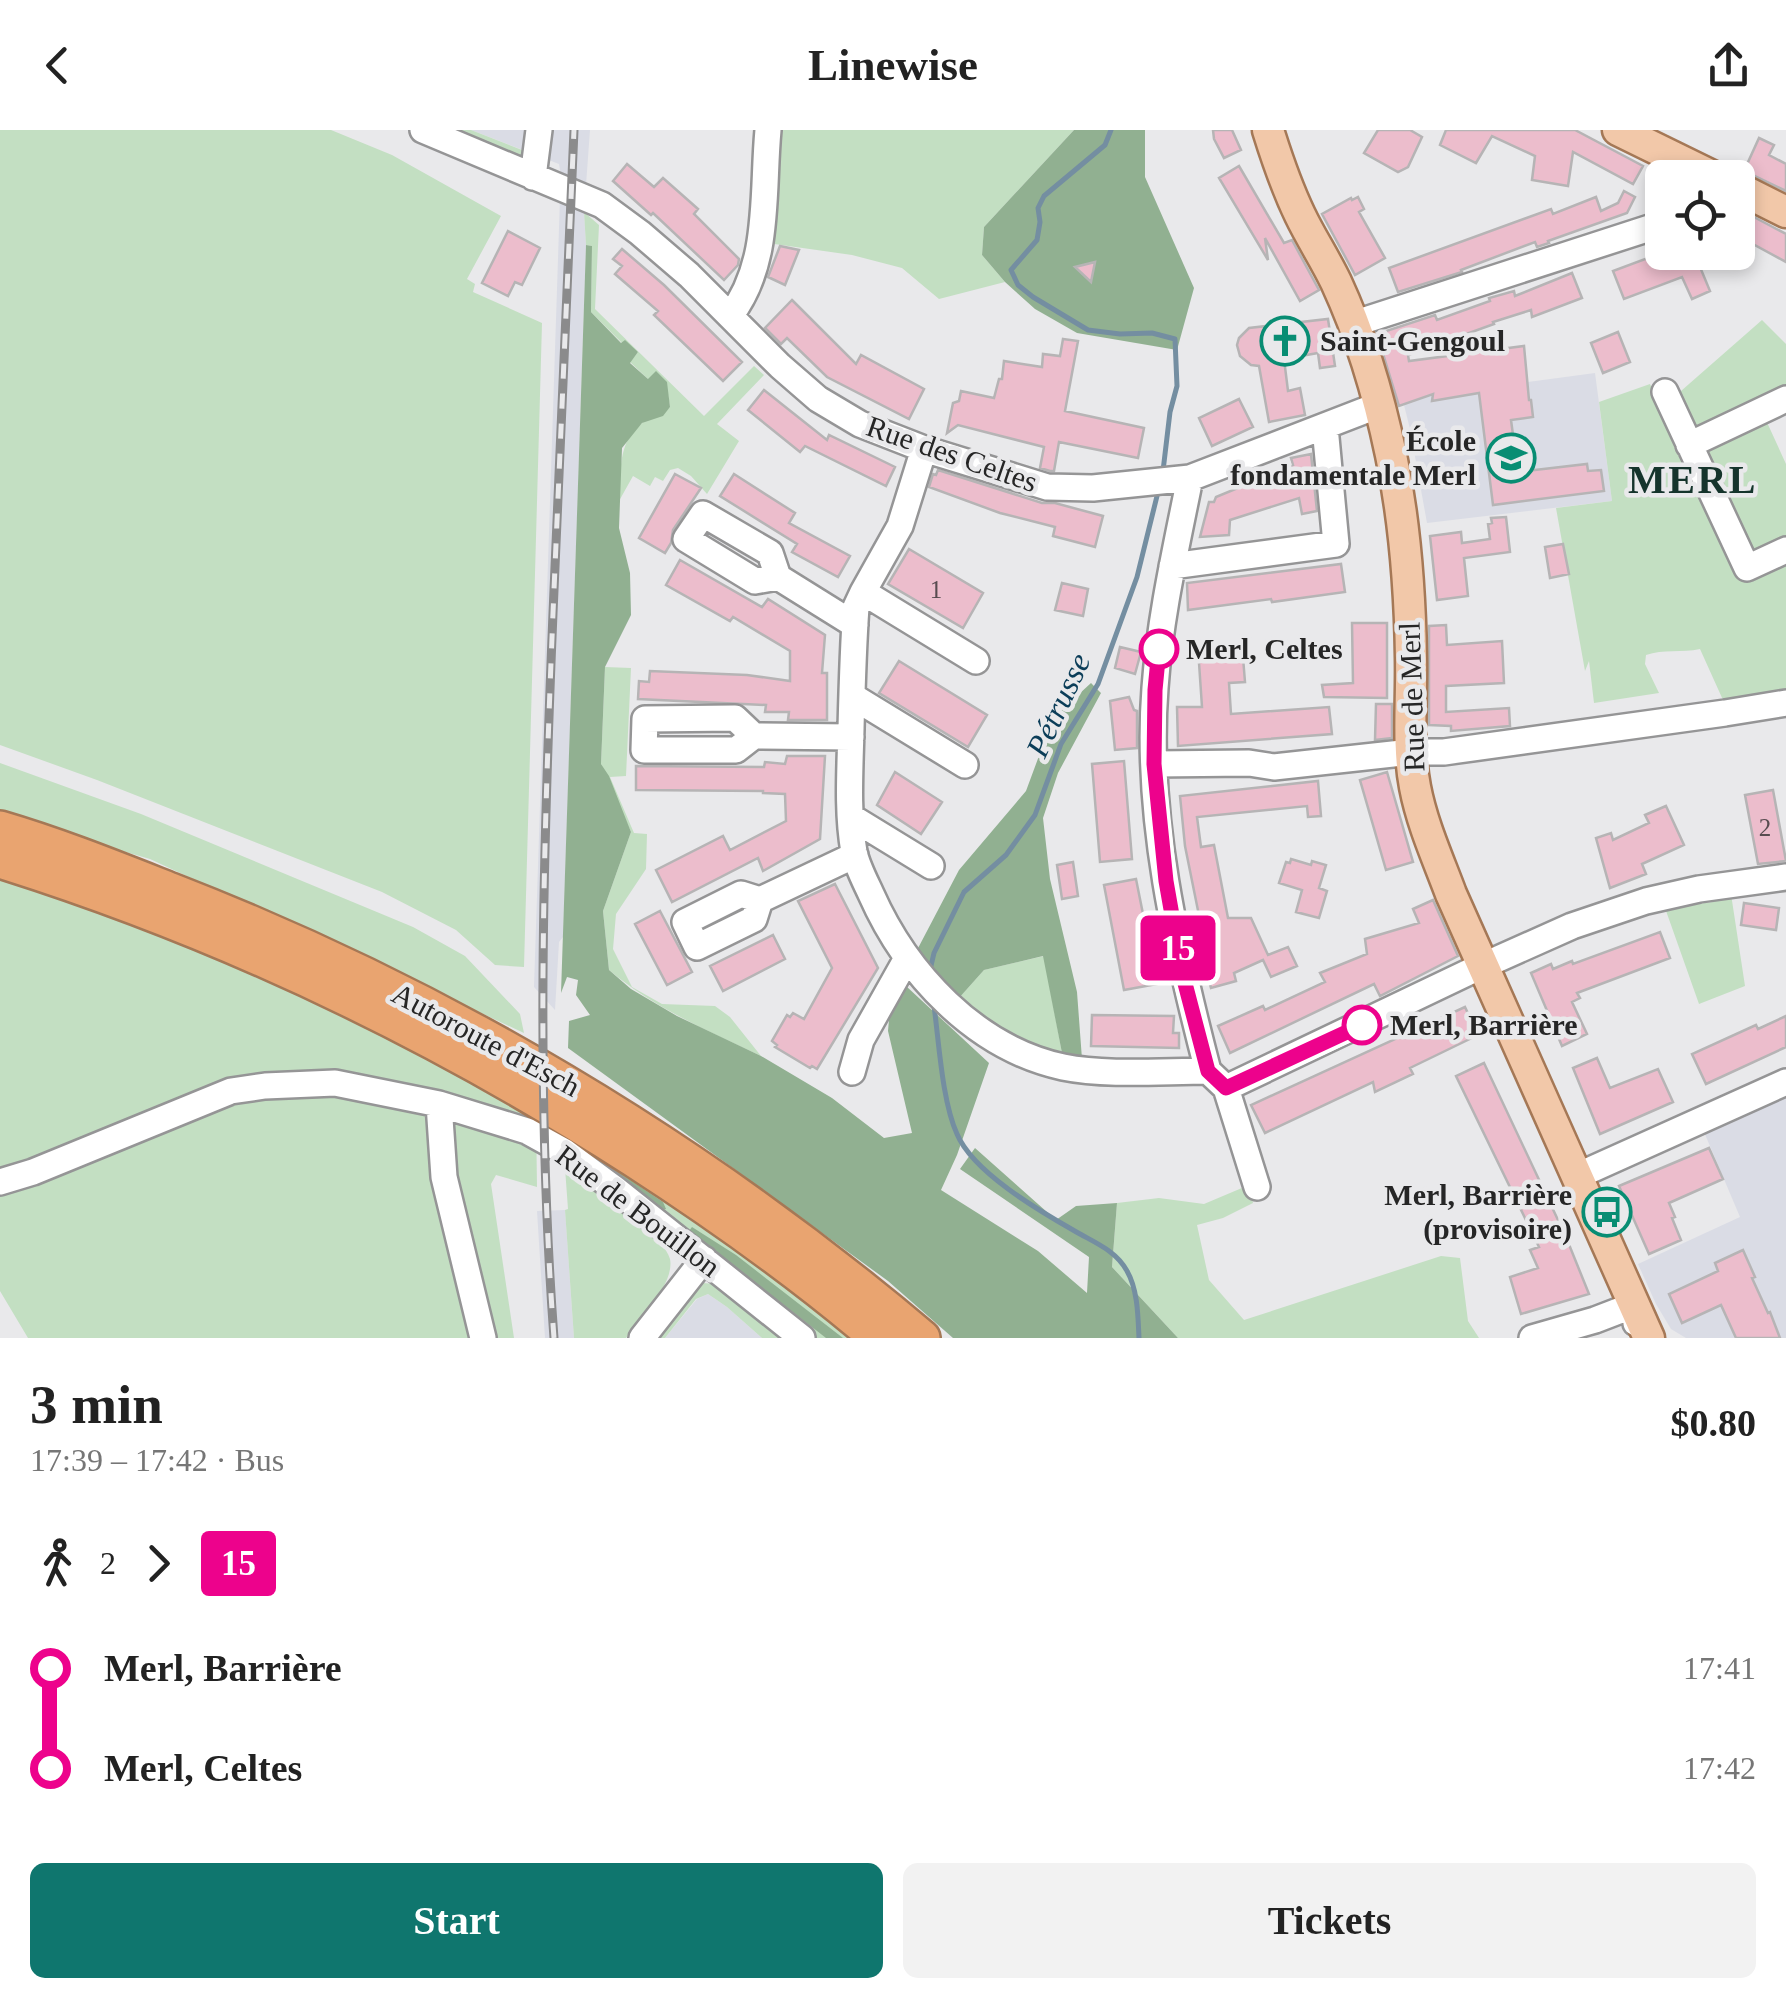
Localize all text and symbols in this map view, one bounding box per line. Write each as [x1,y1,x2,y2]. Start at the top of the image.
icon: back [30,38,85,93]
icon: share [1701,38,1756,93]
text: Linewise [808,40,978,90]
map controls [1645,160,1755,270]
button: locate [1645,160,1755,270]
church icon: Saint-Gengoul [1259,315,1311,367]
place label: Saint-Gengoul [1320,324,1505,357]
street label: Rue des Celtes [862,409,1042,498]
place label: École fondamentale Merl [1230,424,1476,491]
school or university icon: École fondamentale Merl [1485,432,1537,484]
district label: MERL [1628,457,1758,502]
house number: 1 [930,576,942,603]
street label: Rue de Merl [1392,622,1431,773]
marker: Merl, Celtes [1140,630,1178,668]
place label: Merl, Celtes [1186,632,1343,665]
water label: Pétrusse [1018,647,1098,763]
house number: 2 [1759,814,1771,841]
line badge: 15 [1133,916,1223,980]
text: 15 [1161,929,1196,968]
street label: Autoroute d'Esch [387,976,586,1103]
marker: Merl, Barrière [1343,1006,1381,1044]
place label: Merl, Barrière [1390,1008,1578,1041]
street label: Rue de Bouillon [550,1138,727,1283]
place label: Merl, Barrière (provisoire) [1384,1178,1572,1246]
bus stop icon: Merl, Barrière (provisoire) [1581,1186,1633,1238]
text: 3 min [30,1374,163,1435]
text: $0.80 [1671,1402,1756,1444]
text: 17:39 – 17:42 · Bus [30,1442,284,1478]
icon: walk [30,1536,85,1591]
icon: forward [131,1536,186,1591]
text: 15 [221,1544,256,1583]
text: 2 [100,1545,116,1581]
text: Merl, Barrière [104,1647,342,1689]
text: 17:41 [1683,1650,1756,1686]
text: Merl, Celtes [104,1747,302,1789]
text: 17:42 [1683,1750,1756,1786]
button: Start [30,1863,883,1978]
button: Tickets [903,1863,1756,1978]

